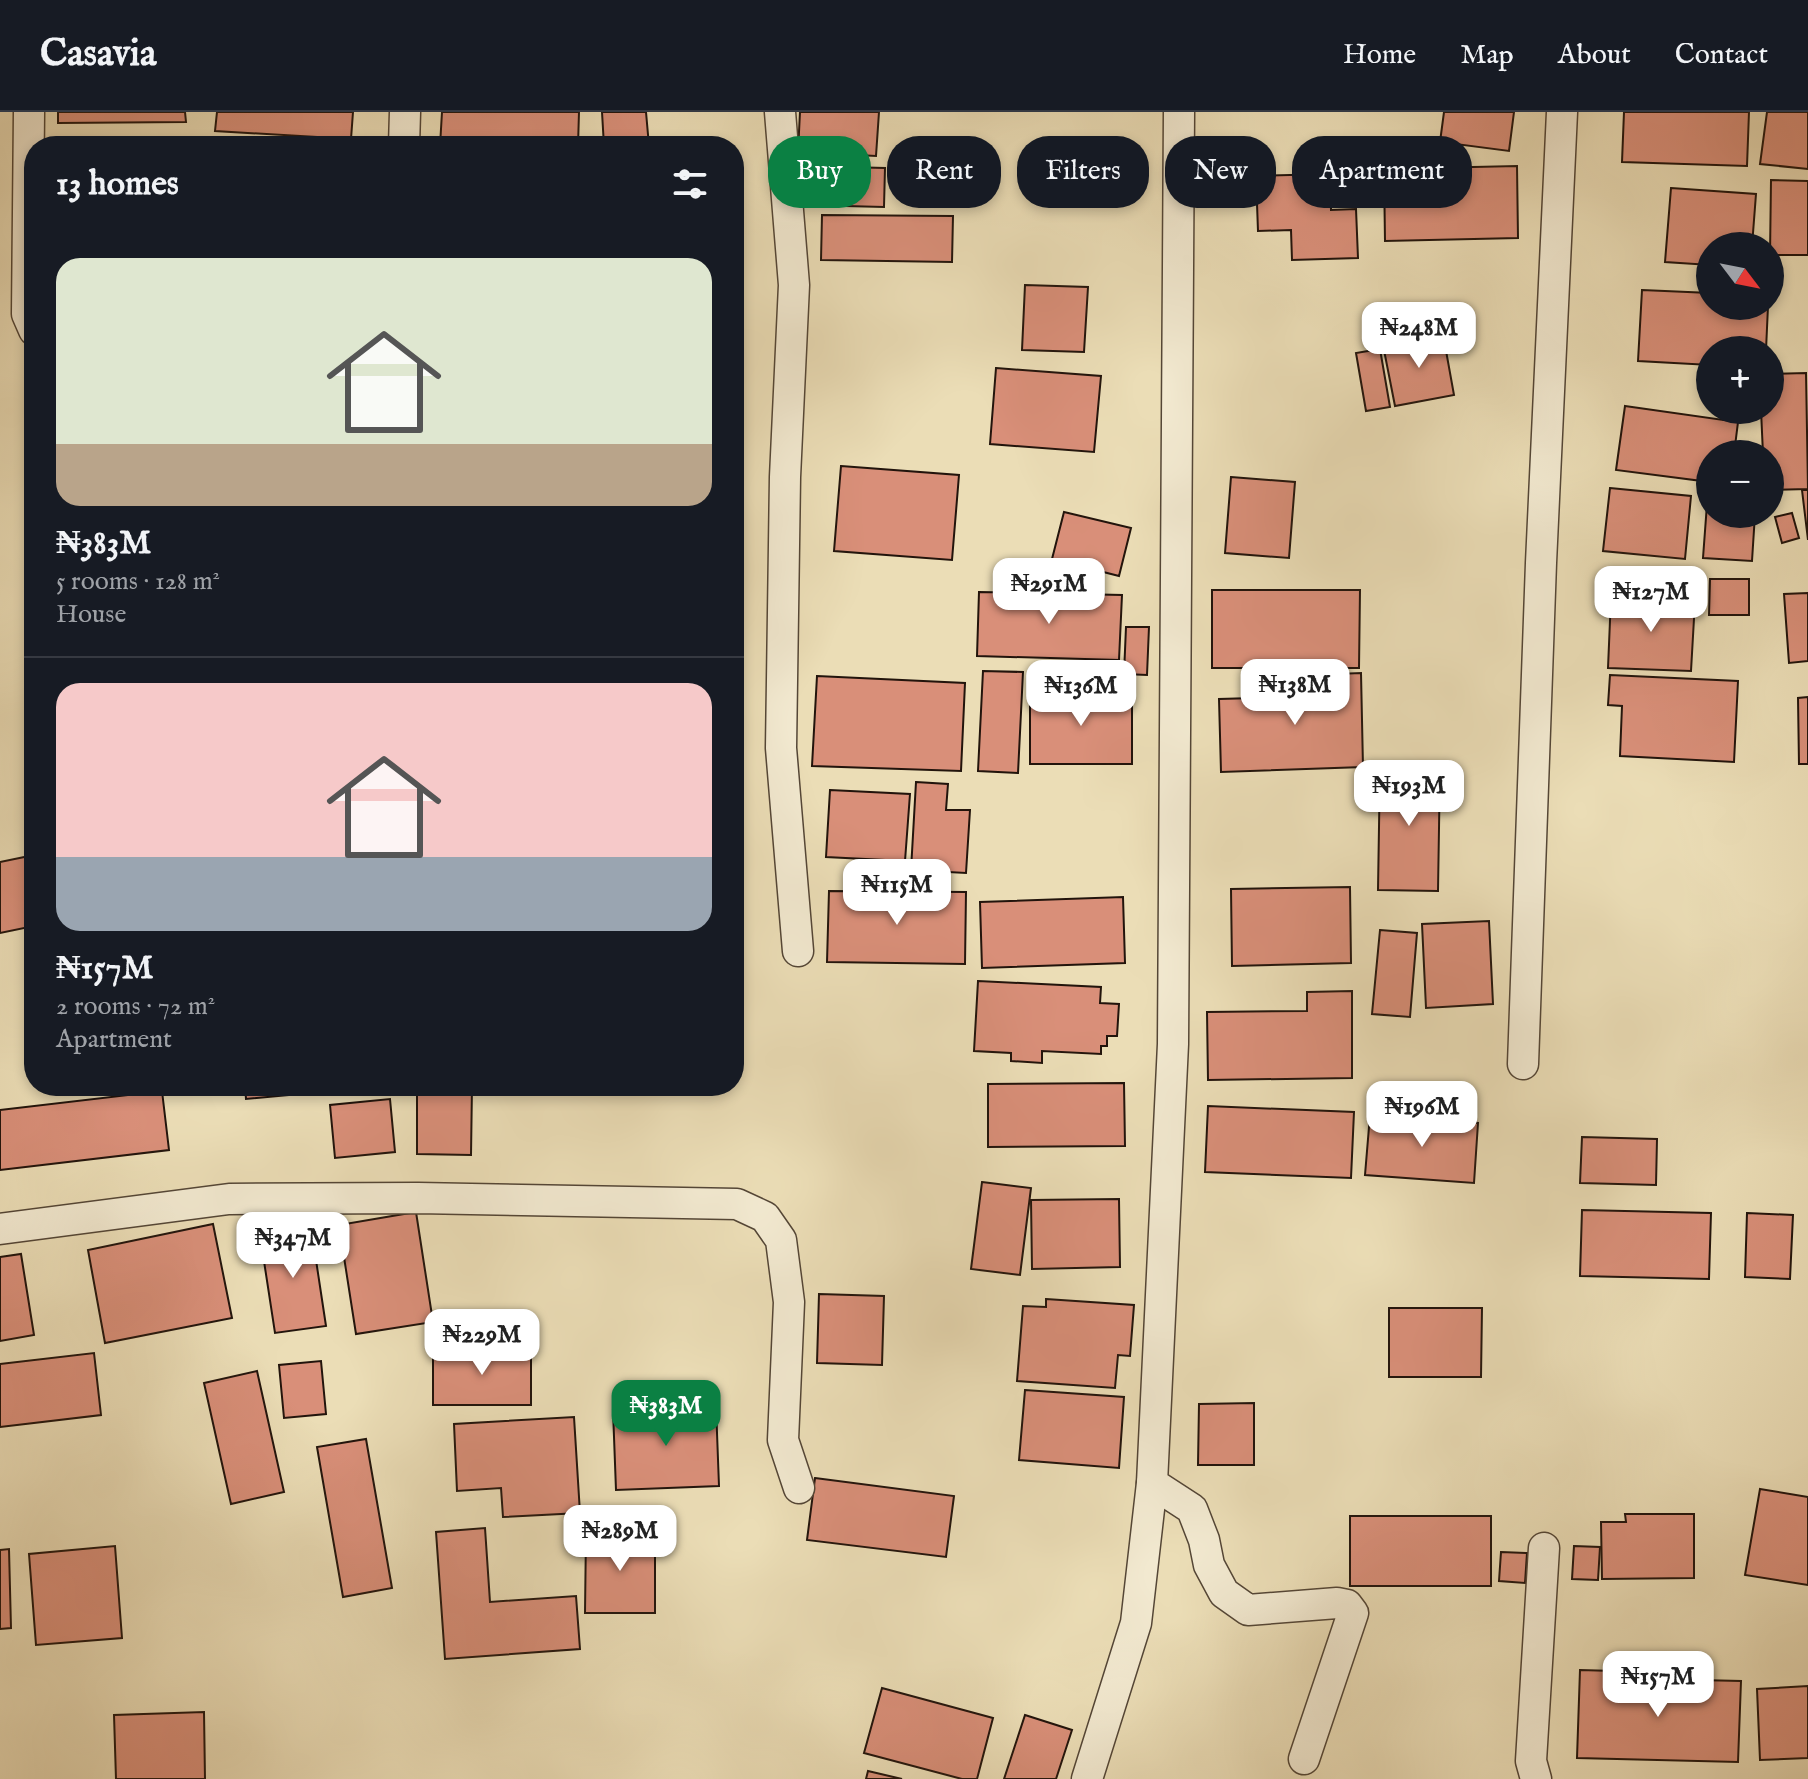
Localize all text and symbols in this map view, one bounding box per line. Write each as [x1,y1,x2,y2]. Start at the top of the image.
text: Casavia [40,31,156,79]
text: Home [1343,38,1416,73]
text: Map [1460,38,1514,73]
text: About [1558,38,1631,73]
text: Contact [1675,38,1768,73]
chip: Buy [768,136,871,208]
chip: Rent [887,136,1001,208]
chip: Filters [1017,136,1149,208]
chip: New [1165,136,1276,208]
chip: Apartment [1292,136,1472,208]
icon: filters [668,162,712,206]
text: 13 homes [56,163,179,206]
north arrow [1696,232,1784,320]
map controls [1696,232,1784,528]
pin: ₦248M [1363,302,1475,370]
icon: home [312,310,456,454]
text: ₦248M [1380,311,1458,344]
button: + [1696,336,1784,424]
button: − [1696,440,1784,528]
text: ₦383M [56,522,151,565]
pin: ₦291M [993,558,1105,626]
text: 5 rooms · 128 m² [56,565,220,598]
pin: ₦127M [1595,566,1707,634]
text: ₦291M [1011,567,1087,600]
text: ₦127M [1613,575,1689,608]
text: House [56,598,126,631]
pin: ₦138M [1239,659,1351,727]
pin: ₦136M [1025,660,1137,728]
text: ₦138M [1259,668,1331,701]
text: ₦136M [1044,669,1118,702]
icon: home [312,735,456,879]
pin: ₦193M [1353,760,1465,828]
text: ₦193M [1372,769,1446,802]
pin: ₦115M [841,859,953,927]
text: ₦115M [861,868,933,901]
text: ₦157M [56,947,153,990]
text: 2 rooms · 72 m² [56,990,215,1023]
text: Apartment [56,1023,172,1056]
pin: ₦196M [1366,1081,1478,1149]
text: ₦196M [1384,1090,1460,1123]
pin: ₦347M [237,1212,349,1280]
text: ₦347M [254,1221,332,1254]
pin: ₦229M [426,1309,538,1377]
text: ₦229M [443,1318,521,1351]
pin: ₦383M [610,1380,722,1448]
text: ₦383M [630,1389,702,1422]
pin: ₦289M [564,1505,676,1573]
text: ₦289M [582,1514,658,1547]
pin: ₦157M [1602,1651,1714,1719]
text: ₦157M [1621,1660,1695,1693]

